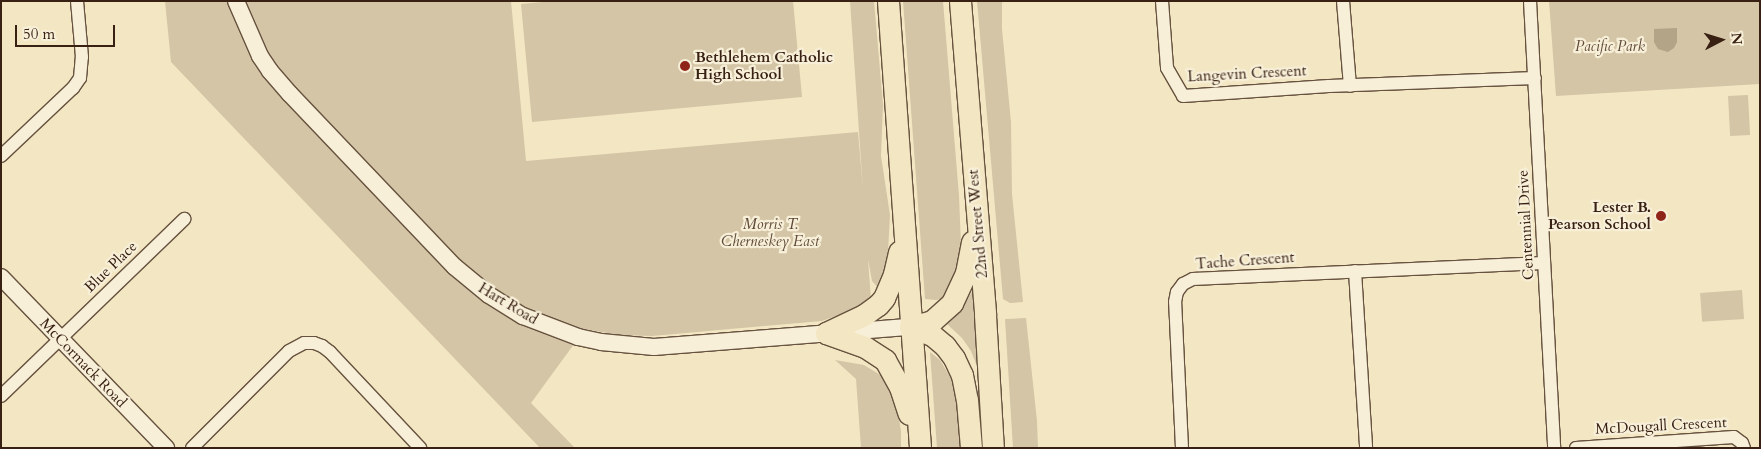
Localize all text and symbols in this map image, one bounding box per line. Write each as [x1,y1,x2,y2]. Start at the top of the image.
scale bar [18,15,118,47]
north arrow [1696,15,1746,65]
text: 50 m [23,24,55,44]
text: N [1726,32,1746,46]
park label: Pacific Park [1575,38,1645,56]
place label: Bethlehem Catholic High School [695,48,833,83]
marker: Bethlehem Catholic High School [679,60,691,72]
street label: Langevin Crescent [1187,62,1307,86]
street label: 22nd Street West [964,169,992,279]
street label: Centennial Drive [1514,169,1538,281]
place label: Lester B. Pearson School [1548,198,1651,233]
marker: Lester B. Pearson School [1655,210,1667,222]
park label: Morris T. Cherneskey East [721,215,819,250]
street label: Blue Place [81,238,141,296]
street label: Tache Crescent [1195,249,1295,273]
street label: Hart Road [475,279,541,329]
street label: McCormack Road [36,315,130,411]
street label: McDougall Crescent [1595,414,1727,438]

